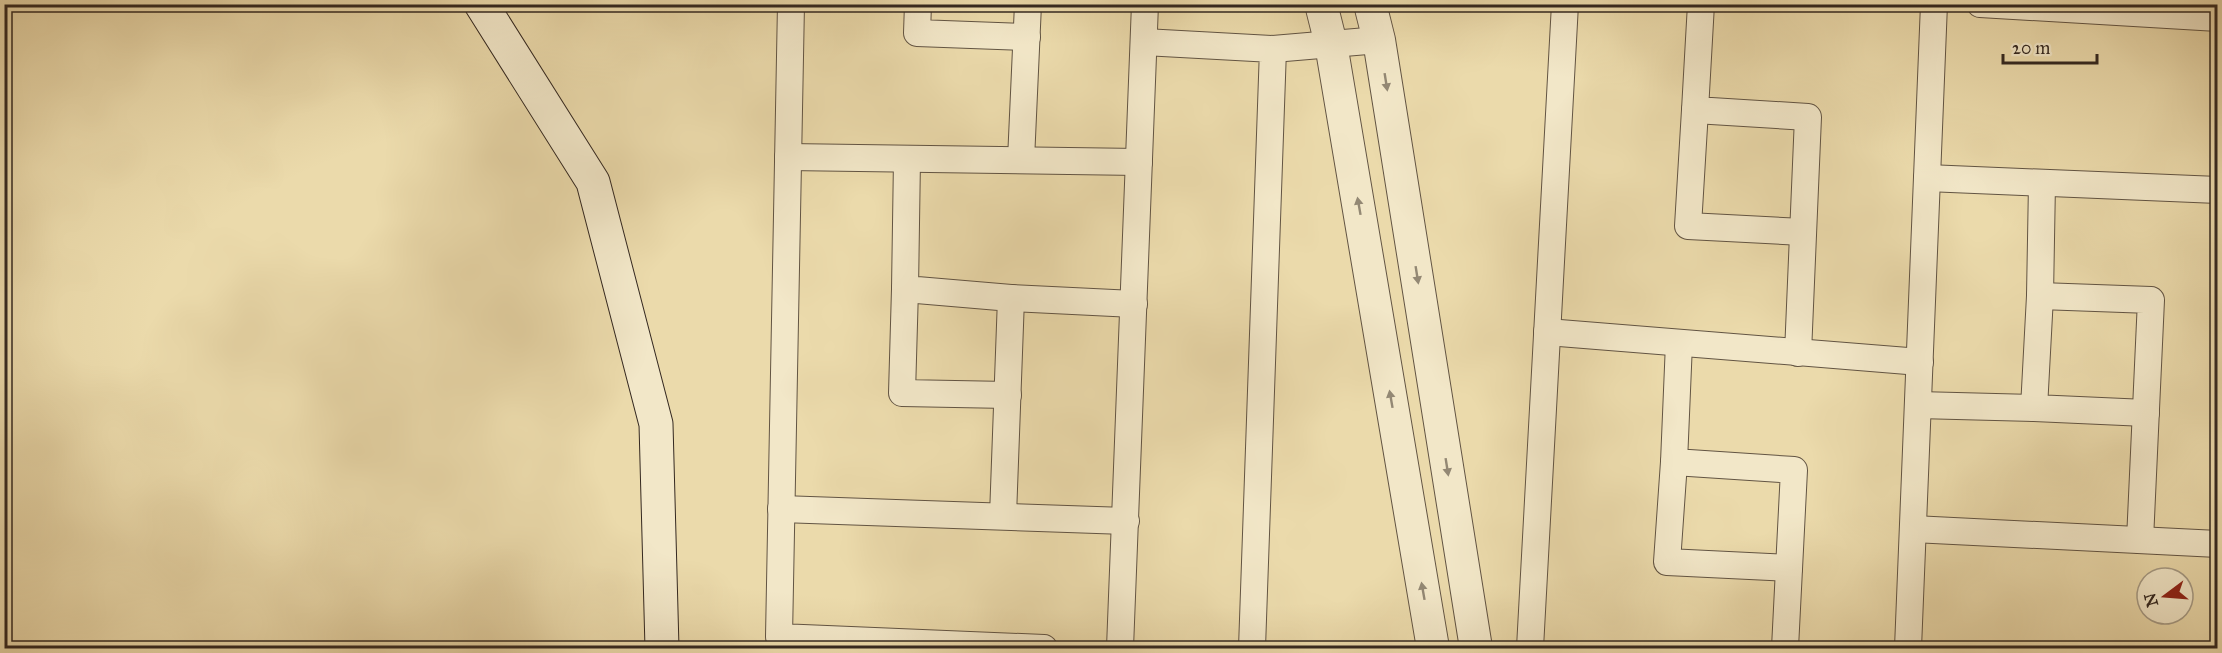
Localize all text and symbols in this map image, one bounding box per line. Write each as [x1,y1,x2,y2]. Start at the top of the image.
scale bar [2003,27,2098,65]
text: 20 m [2012,37,2050,59]
one-way arrow [1382,73,1391,92]
one-way arrow [1354,197,1363,216]
one-way arrow [1412,266,1421,285]
one-way arrow [1386,389,1395,408]
one-way arrow [1443,458,1452,477]
north arrow [2135,566,2195,626]
one-way arrow [1419,581,1428,600]
text: N [2140,590,2162,609]

